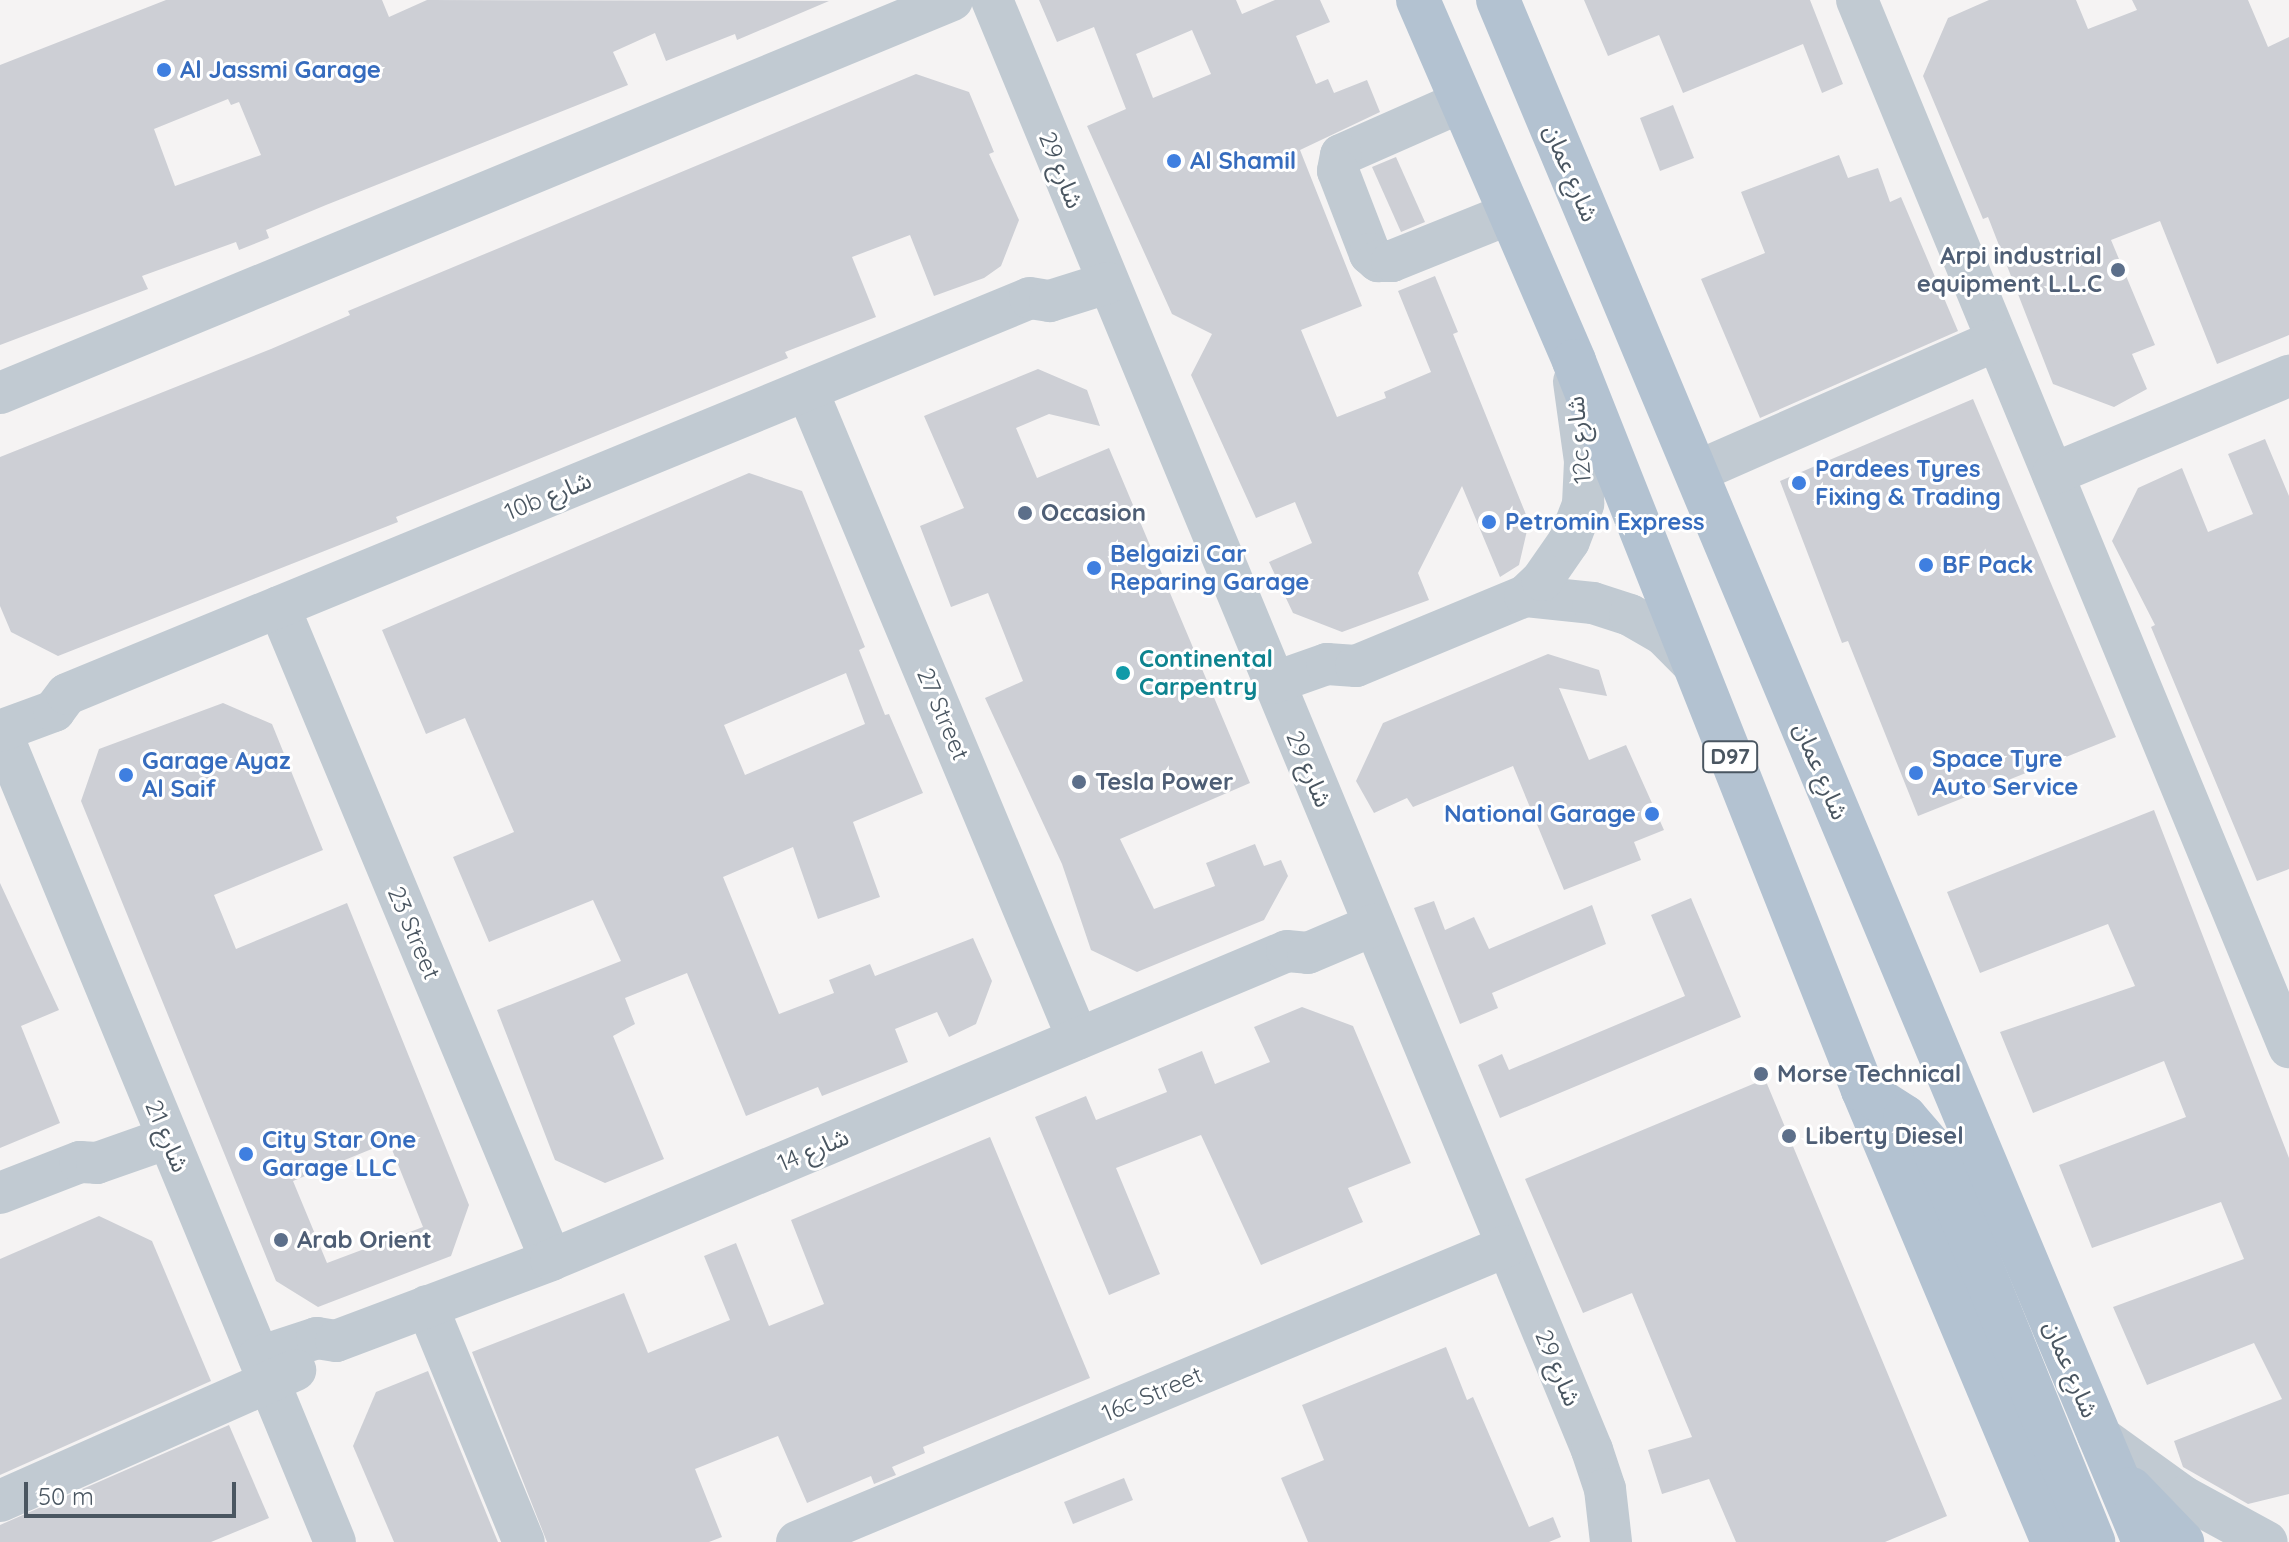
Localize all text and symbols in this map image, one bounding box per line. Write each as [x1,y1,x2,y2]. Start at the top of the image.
place label: Al Jassmi Garage [180,56,381,84]
marker: Al Jassmi Garage [155,61,173,79]
street label: شارع عمان [1538,120,1604,226]
street label: شارع 29 [1033,128,1089,212]
place label: Al Shamil [1190,147,1296,175]
marker: Al Shamil [1165,152,1183,170]
place label: Arpi industrial equipment L.L.C [1917,242,2102,298]
marker: Arpi industrial equipment L.L.C [2109,261,2127,279]
street label: 12c شارع [1561,395,1597,485]
place label: Pardees Tyres Fixing & Trading [1815,455,2001,511]
street label: 10b شارع [500,466,596,526]
marker: Pardees Tyres Fixing & Trading [1790,474,1808,492]
place label: Occasion [1041,499,1146,527]
marker: Occasion [1016,504,1034,522]
place label: Petromin Express [1505,508,1705,536]
marker: Petromin Express [1480,513,1498,531]
place label: Belgaizi Car Reparing Garage [1110,540,1309,596]
place label: BF Pack [1942,551,2033,579]
marker: BF Pack [1917,556,1935,574]
marker: Belgaizi Car Reparing Garage [1085,559,1103,577]
place label: Continental Carpentry [1139,645,1273,701]
street label: 27 Street [911,664,975,764]
marker: Continental Carpentry [1114,664,1132,682]
street label: شارع عمان [1788,718,1854,824]
street label: شارع 29 [1280,727,1338,811]
road number: D97 [1702,739,1758,775]
place label: Space Tyre Auto Service [1932,745,2078,801]
place label: Garage Ayaz Al Saif [142,747,291,803]
marker: Space Tyre Auto Service [1907,764,1925,782]
marker: Garage Ayaz Al Saif [117,766,135,784]
place label: Tesla Power [1095,768,1233,796]
marker: Tesla Power [1070,773,1088,791]
place label: National Garage [1444,800,1636,828]
marker: National Garage [1643,805,1661,823]
street label: 23 Street [382,882,446,984]
place label: Morse Technical [1777,1060,1961,1088]
marker: Morse Technical [1752,1065,1770,1083]
street label: شارع 21 [139,1096,195,1176]
street label: شارع 14 [773,1122,853,1178]
place label: Liberty Diesel [1805,1122,1964,1150]
place label: City Star One Garage LLC [262,1126,416,1182]
marker: Liberty Diesel [1780,1127,1798,1145]
marker: City Star One Garage LLC [237,1145,255,1163]
place label: Arab Orient [297,1226,432,1254]
marker: Arab Orient [272,1231,290,1249]
street label: شارع عمان [2038,1316,2104,1422]
street label: شارع 29 [1529,1326,1587,1410]
street label: 16c Street [1097,1360,1207,1428]
scale bar [28,1466,240,1516]
text: 50 m [38,1481,94,1511]

